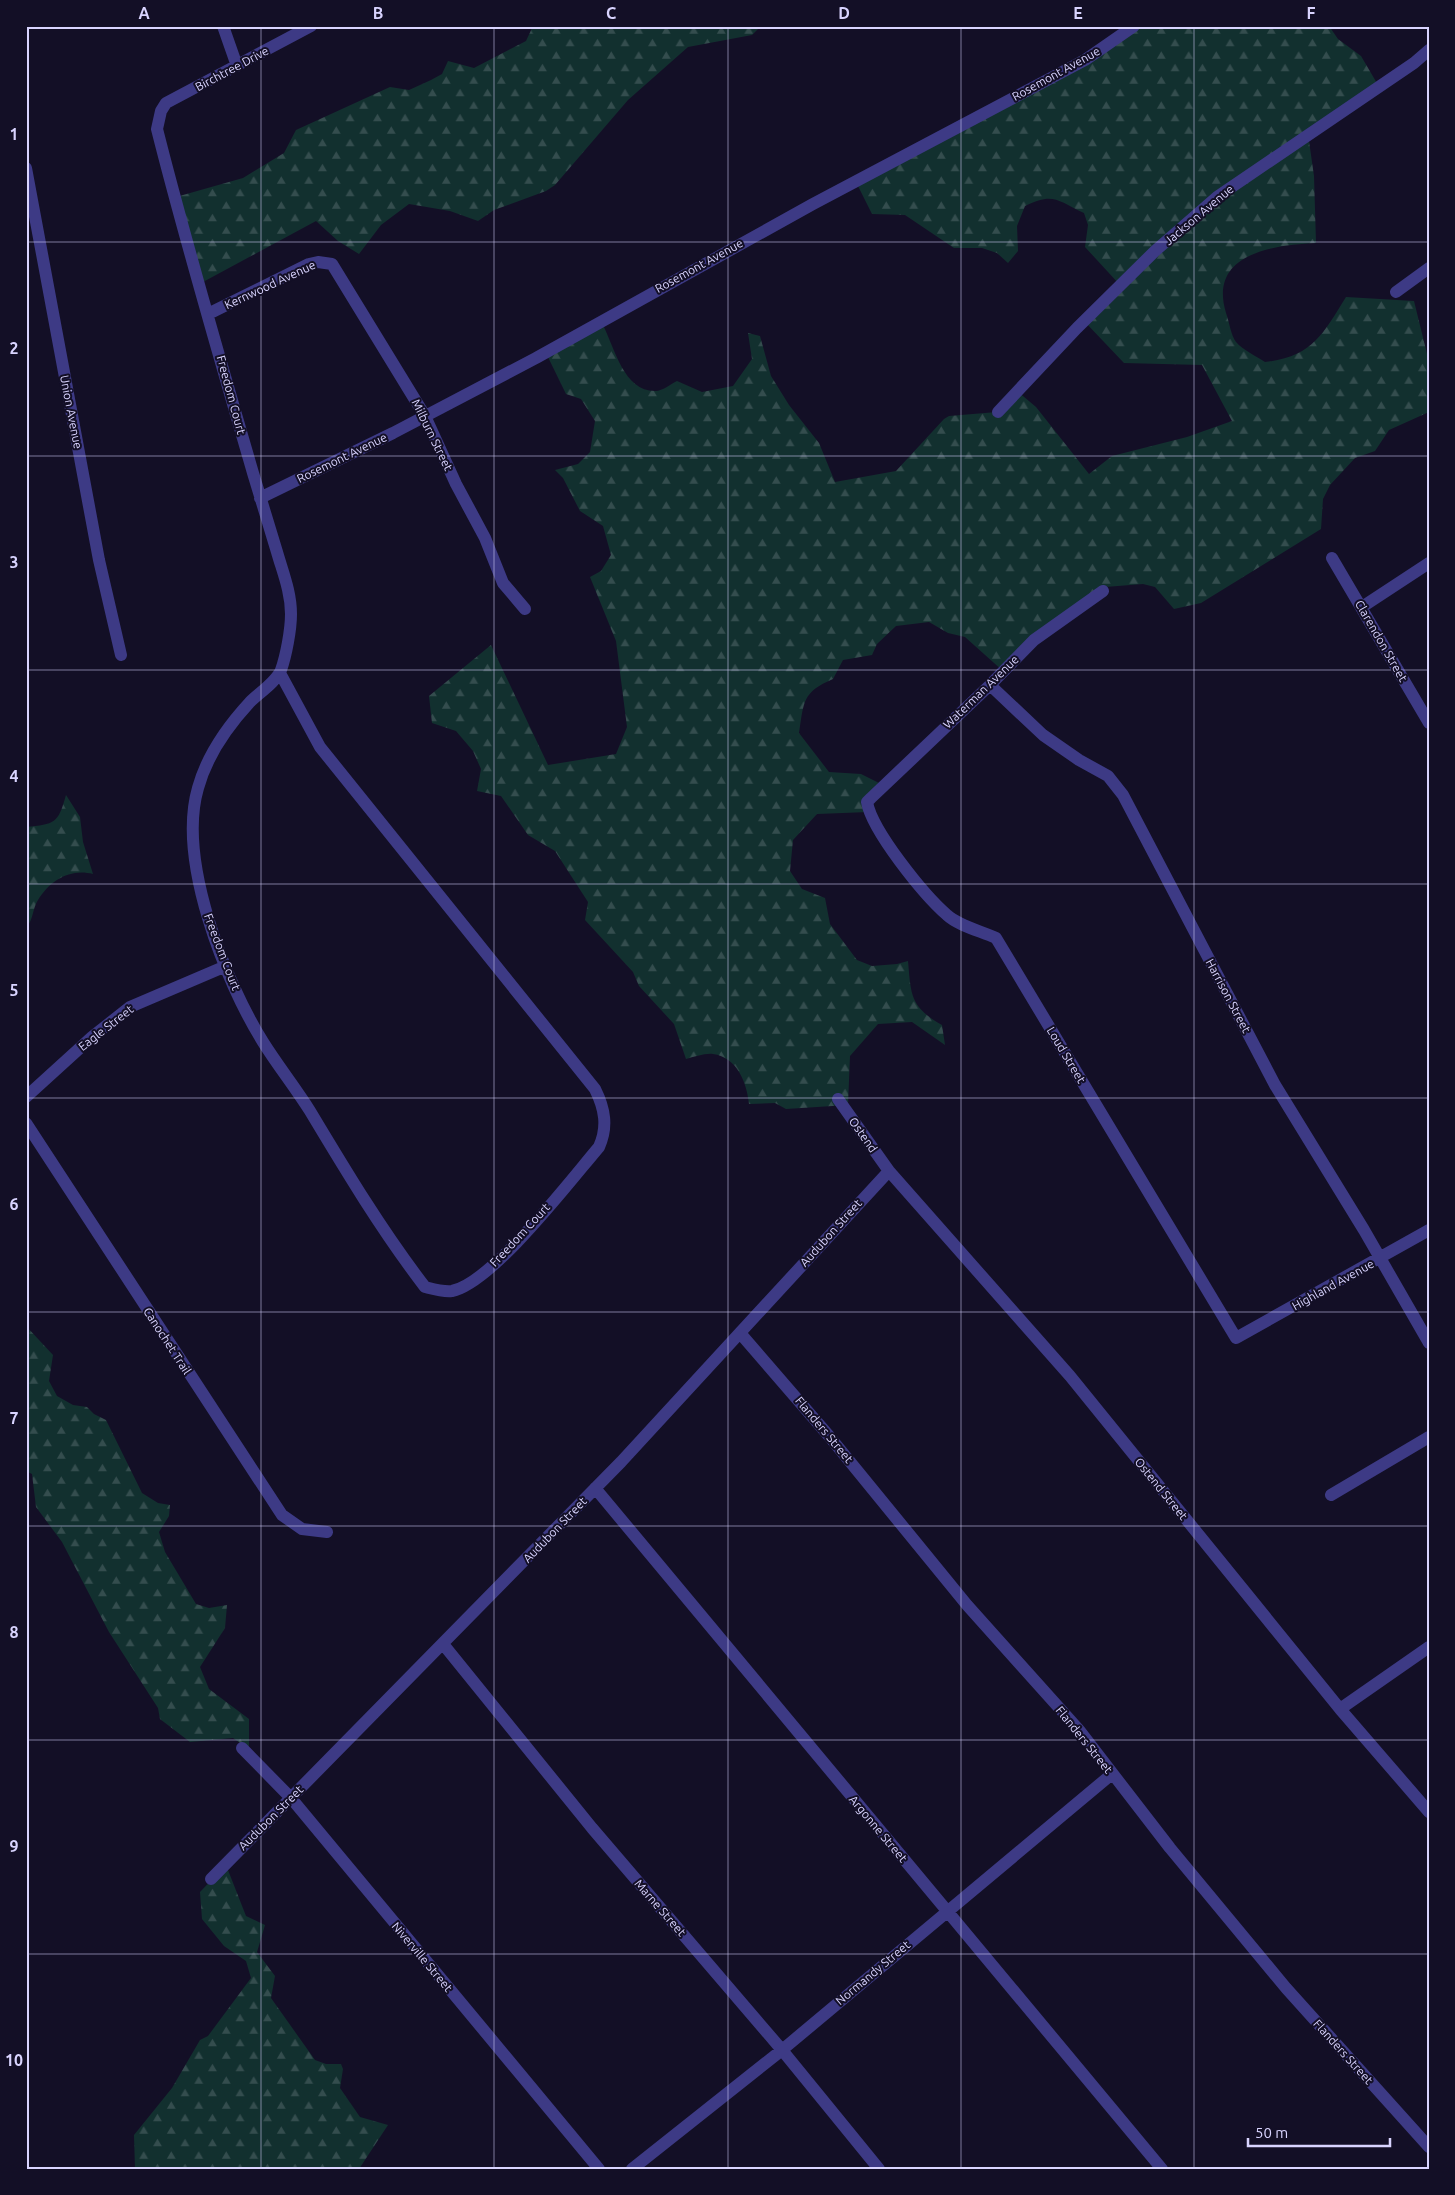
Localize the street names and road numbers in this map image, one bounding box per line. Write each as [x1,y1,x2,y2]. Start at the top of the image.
street label: Birchtree Drive [193,44,271,93]
street label: Rosemont Avenue [1010,44,1102,103]
street label: Jackson Avenue [1162,182,1236,247]
street label: Rosemont Avenue [653,236,745,295]
street label: Kernwood Avenue [222,258,317,311]
street label: Freedom Court [215,354,248,436]
street label: Union Avenue [58,374,85,450]
street label: Milburn Street [410,397,456,473]
street label: Rosemont Avenue [295,430,389,485]
street label: Clarendon Street [1353,598,1410,684]
street label: Waterman Avenue [940,652,1021,731]
street label: Freedom Court [202,911,243,992]
street label: Harrison Street [1203,957,1254,1035]
street label: Eagle Street [76,1002,136,1053]
street label: Loud Street [1045,1024,1088,1085]
street label: Ostend [847,1115,880,1155]
street label: Audubon Street [797,1196,864,1269]
street label: Freedom Court [487,1200,552,1269]
street label: Highland Avenue [1290,1257,1376,1312]
street label: Canochet Trail [141,1305,194,1377]
street label: Flanders Street [793,1394,856,1466]
street label: Ostend Street [1132,1455,1191,1523]
street label: Audubon Street [520,1494,589,1565]
street label: Flanders Street [1053,1704,1115,1776]
street label: Audubon Street [236,1783,306,1853]
street label: Argonne Street [847,1793,910,1865]
street label: Marne Street [632,1877,689,1939]
street label: Niverville Street [390,1919,455,1994]
street label: Normandy Street [833,1938,913,2007]
street label: Flanders Street [1311,2017,1376,2087]

